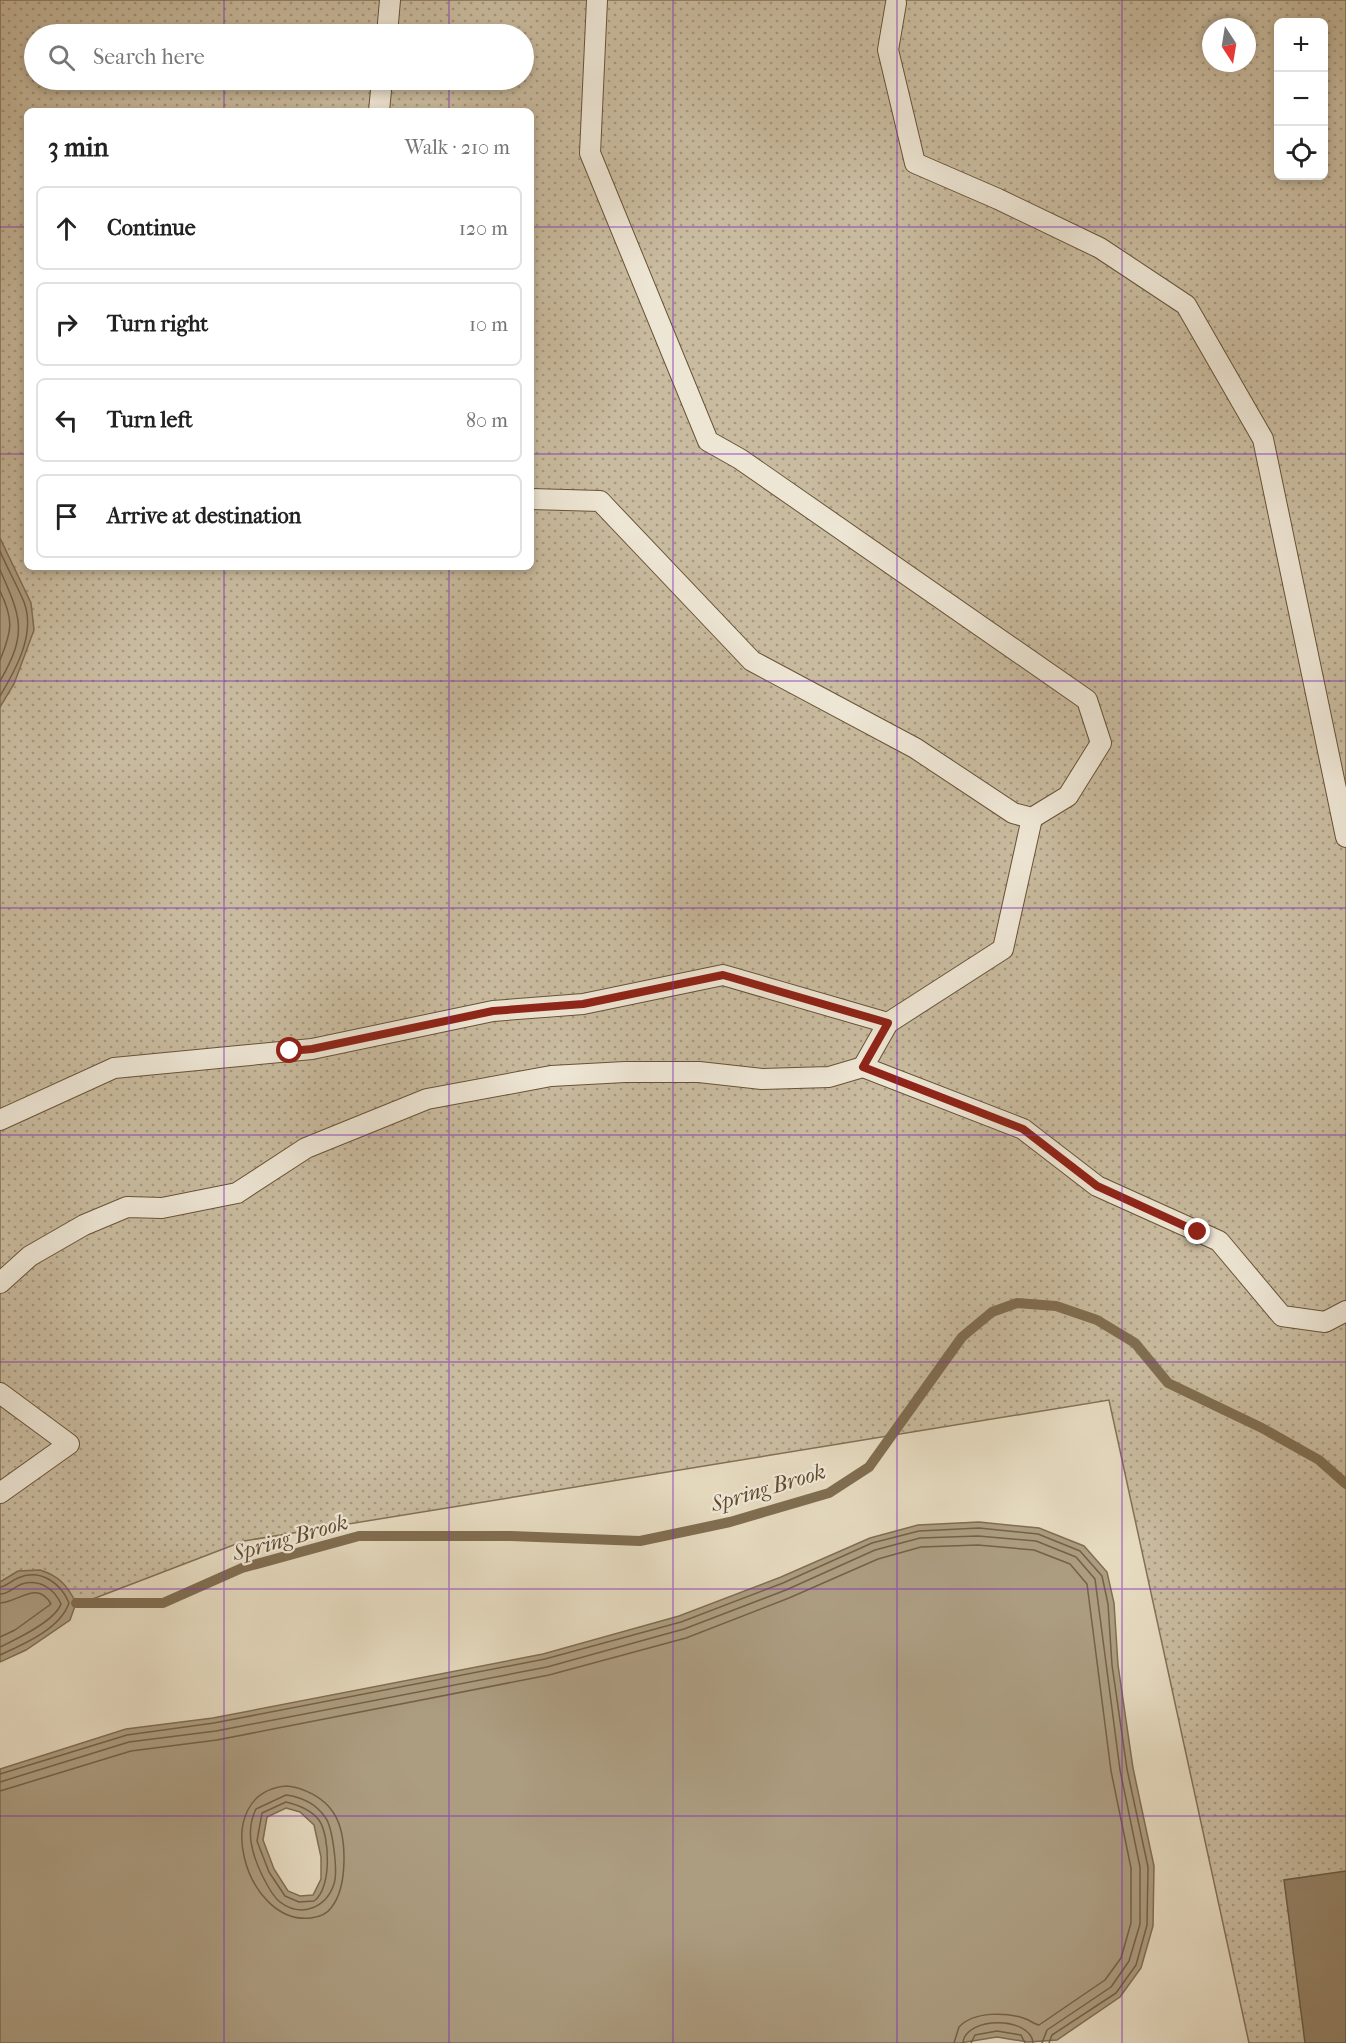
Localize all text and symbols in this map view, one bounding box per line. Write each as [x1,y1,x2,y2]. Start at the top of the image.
north arrow [1202,18,1256,72]
map controls [1274,18,1328,180]
button: + [1274,18,1328,72]
search box [24,24,534,90]
icon: search [45,41,78,74]
text: Search here [93,44,205,70]
button: − [1274,72,1328,126]
button: locate [1274,126,1328,180]
text: 3 min [48,132,109,163]
text: Walk · 210 m [405,136,510,159]
icon: ahead [50,212,83,245]
text: Continue [107,215,196,241]
text: 120 m [459,217,508,240]
icon: right [50,308,83,341]
text: Turn right [107,311,208,337]
text: 10 m [469,313,508,336]
icon: left [50,404,83,437]
text: Turn left [107,407,193,433]
text: 80 m [466,409,508,432]
icon: arrive [50,500,83,533]
text: Arrive at destination [107,503,301,529]
route start [276,1037,302,1063]
route end [1184,1218,1210,1244]
water label: Spring Brook [707,1458,829,1518]
water label: Spring Brook [229,1509,351,1567]

